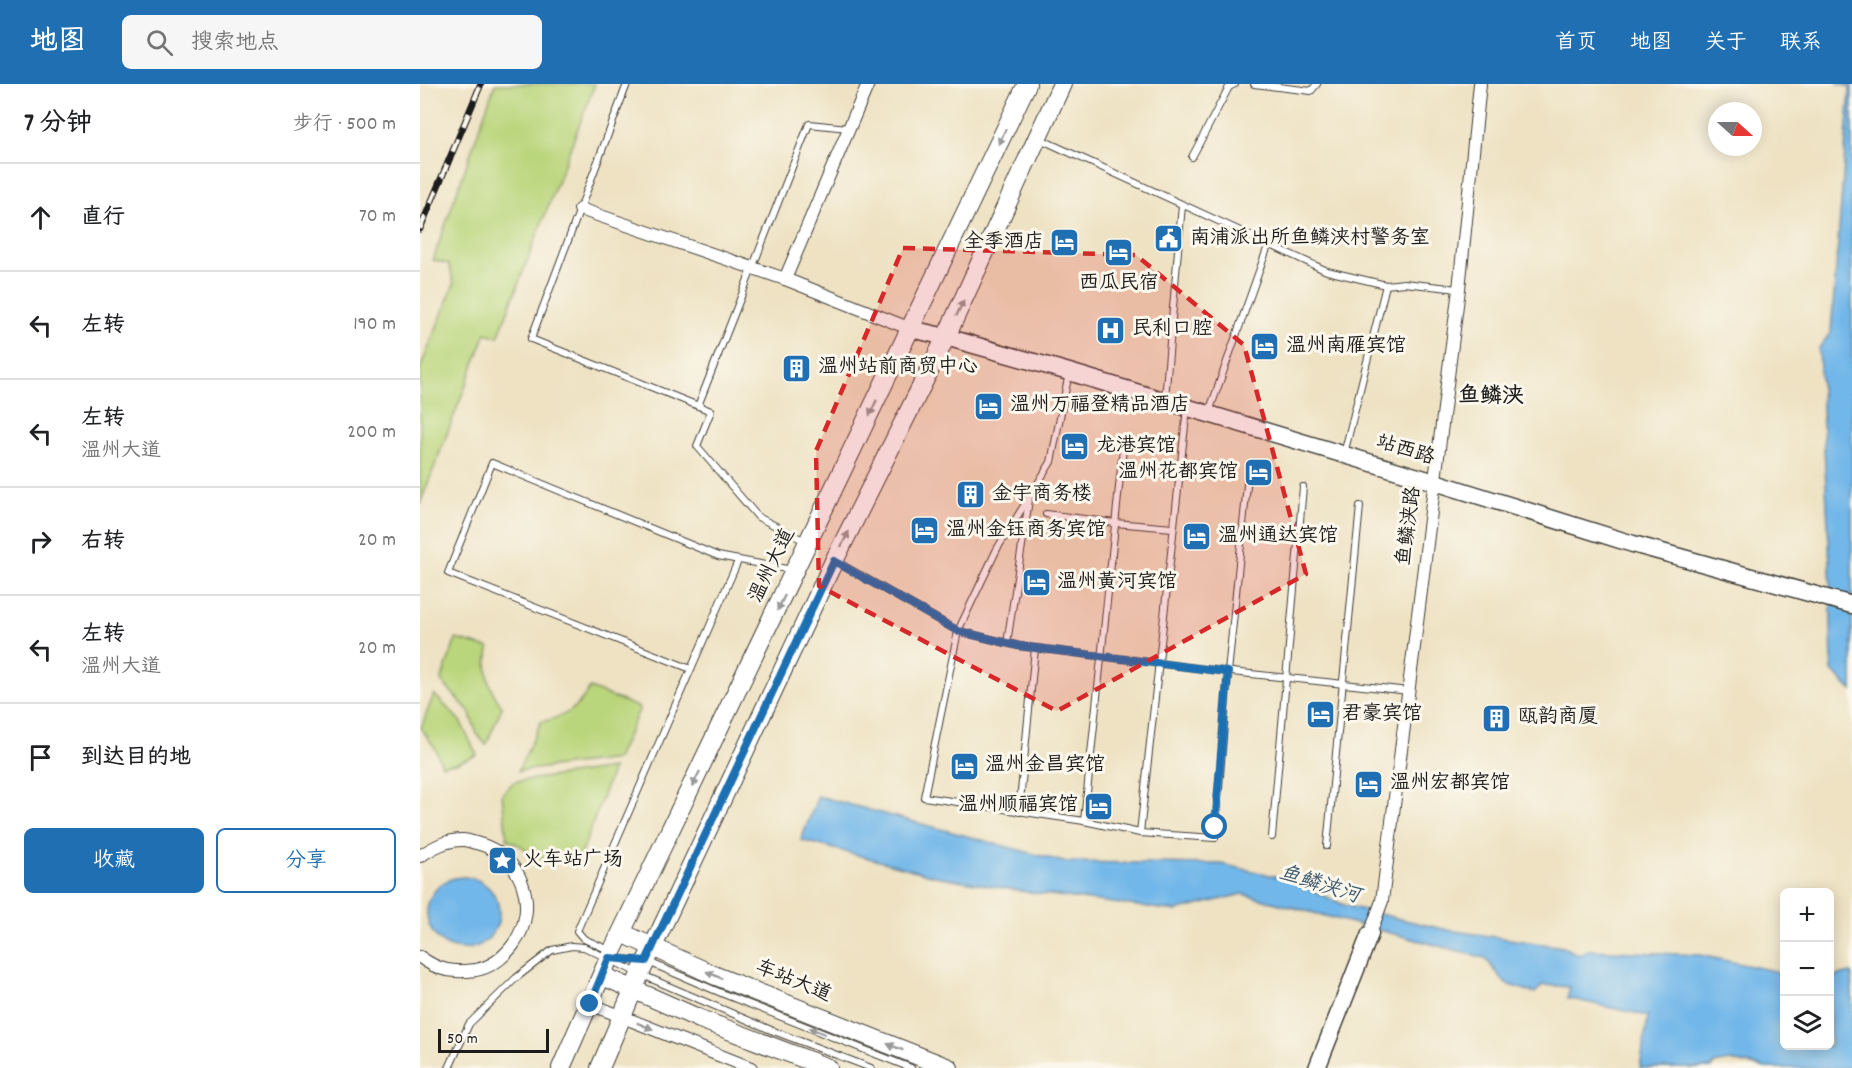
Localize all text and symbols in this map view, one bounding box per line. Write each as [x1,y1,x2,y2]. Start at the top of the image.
search box [122,15,542,69]
text: 地图 [30,24,86,64]
icon: search [143,26,176,59]
text: 搜索地点 [191,28,279,59]
text: 首页 [1555,29,1597,59]
text: 地图 [1630,29,1672,59]
text: 关于 [1705,29,1747,59]
text: 联系 [1780,29,1822,59]
north arrow [1708,102,1762,156]
text: 7 分钟 [24,106,92,143]
text: 步行 · 500 m [293,111,396,139]
one-way arrow [998,128,1007,145]
icon: ahead [24,201,57,234]
text: 直行 [81,203,125,234]
text: 70 m [359,203,396,231]
public building icon: 南浦派出所鱼鳞浃村警务室 [1153,223,1185,255]
place label: 南浦派出所鱼鳞浃村警务室 [1190,225,1430,253]
hotel icon: 全季酒店 [1049,227,1081,259]
place label: 全季酒店 [964,229,1044,257]
hotel icon: 西瓜民宿 [1103,237,1135,269]
place label: 西瓜民宿 [1079,270,1159,298]
one-way arrow [955,299,964,316]
icon: left [24,309,57,342]
text: 左转 [81,311,125,342]
text: 190 m [353,311,396,339]
hospital icon: 民利口腔 [1095,314,1127,346]
place label: 民利口腔 [1132,316,1212,344]
hotel icon: 温州南雁宾馆 [1249,331,1281,363]
place label: 温州南雁宾馆 [1286,333,1406,361]
building icon: 温州站前商贸中心 [781,352,813,384]
place label: 温州站前商贸中心 [818,354,978,382]
district label: 鱼鳞浃 [1458,382,1524,413]
hotel icon: 温州万福登精品酒店 [973,390,1005,422]
place label: 温州万福登精品酒店 [1010,392,1190,420]
one-way arrow [869,399,878,416]
text: 左转 [81,404,125,435]
icon: left [24,417,57,450]
text: 200 m [347,419,396,447]
street label: 站西路 [1372,429,1439,473]
hotel icon: 龙港宾馆 [1059,431,1091,463]
place label: 龙港宾馆 [1096,433,1176,461]
text: 温州大道 [81,438,161,466]
hotel icon: 温州花都宾馆 [1243,457,1275,489]
place label: 温州花都宾馆 [1118,459,1238,487]
building icon: 金宇商务楼 [955,479,987,511]
place label: 金宇商务楼 [992,481,1092,509]
street label: 鱼鳞浃路 [1391,484,1429,567]
hotel icon: 温州金钰商务宾馆 [909,515,941,547]
place label: 温州金钰商务宾馆 [946,517,1106,545]
hotel icon: 温州通达宾馆 [1181,521,1213,553]
place label: 温州通达宾馆 [1218,523,1338,551]
street label: 温州大道 [743,524,803,608]
icon: right [24,525,57,558]
text: 右转 [81,527,125,558]
text: 20 m [358,527,396,555]
one-way arrow [841,530,850,547]
hotel icon: 温州黄河宾馆 [1020,567,1052,599]
place label: 温州黄河宾馆 [1057,569,1177,597]
one-way arrow [776,594,785,611]
text: 左转 [81,620,125,651]
icon: left [24,633,57,666]
text: 20 m [358,635,396,663]
text: 温州大道 [81,654,161,682]
hotel icon: 君豪宾馆 [1305,699,1337,731]
place label: 君豪宾馆 [1342,701,1422,729]
building icon: 瓯韵商厦 [1481,702,1513,734]
place label: 瓯韵商厦 [1518,704,1598,732]
icon: arrive [24,741,57,774]
text: 到达目的地 [81,743,191,774]
hotel icon: 温州金昌宾馆 [948,750,980,782]
place label: 温州金昌宾馆 [985,752,1105,780]
hotel icon: 温州宏都宾馆 [1353,768,1385,800]
one-way arrow [691,770,701,787]
place label: 温州宏都宾馆 [1390,770,1510,798]
hotel icon: 温州顺福宾馆 [1083,790,1115,822]
place label: 温州顺福宾馆 [958,792,1078,820]
route start [1201,813,1227,839]
button: 收藏 [24,828,204,893]
button: 分享 [216,828,396,893]
place icon: 火车站广场 [486,845,518,877]
place label: 火车站广场 [523,847,623,875]
water label: 鱼鳞浃河 [1274,859,1366,914]
map controls [1780,888,1834,1050]
button: + [1780,888,1834,942]
button: − [1780,942,1834,996]
street label: 车站大道 [751,954,835,1010]
one-way arrow [705,970,722,979]
route end [576,990,602,1016]
button: layers [1780,996,1834,1050]
one-way arrow [636,1021,654,1031]
scale bar [438,1026,549,1054]
one-way arrow [808,1026,826,1036]
text: 50 m [447,1028,478,1051]
one-way arrow [886,1041,904,1051]

